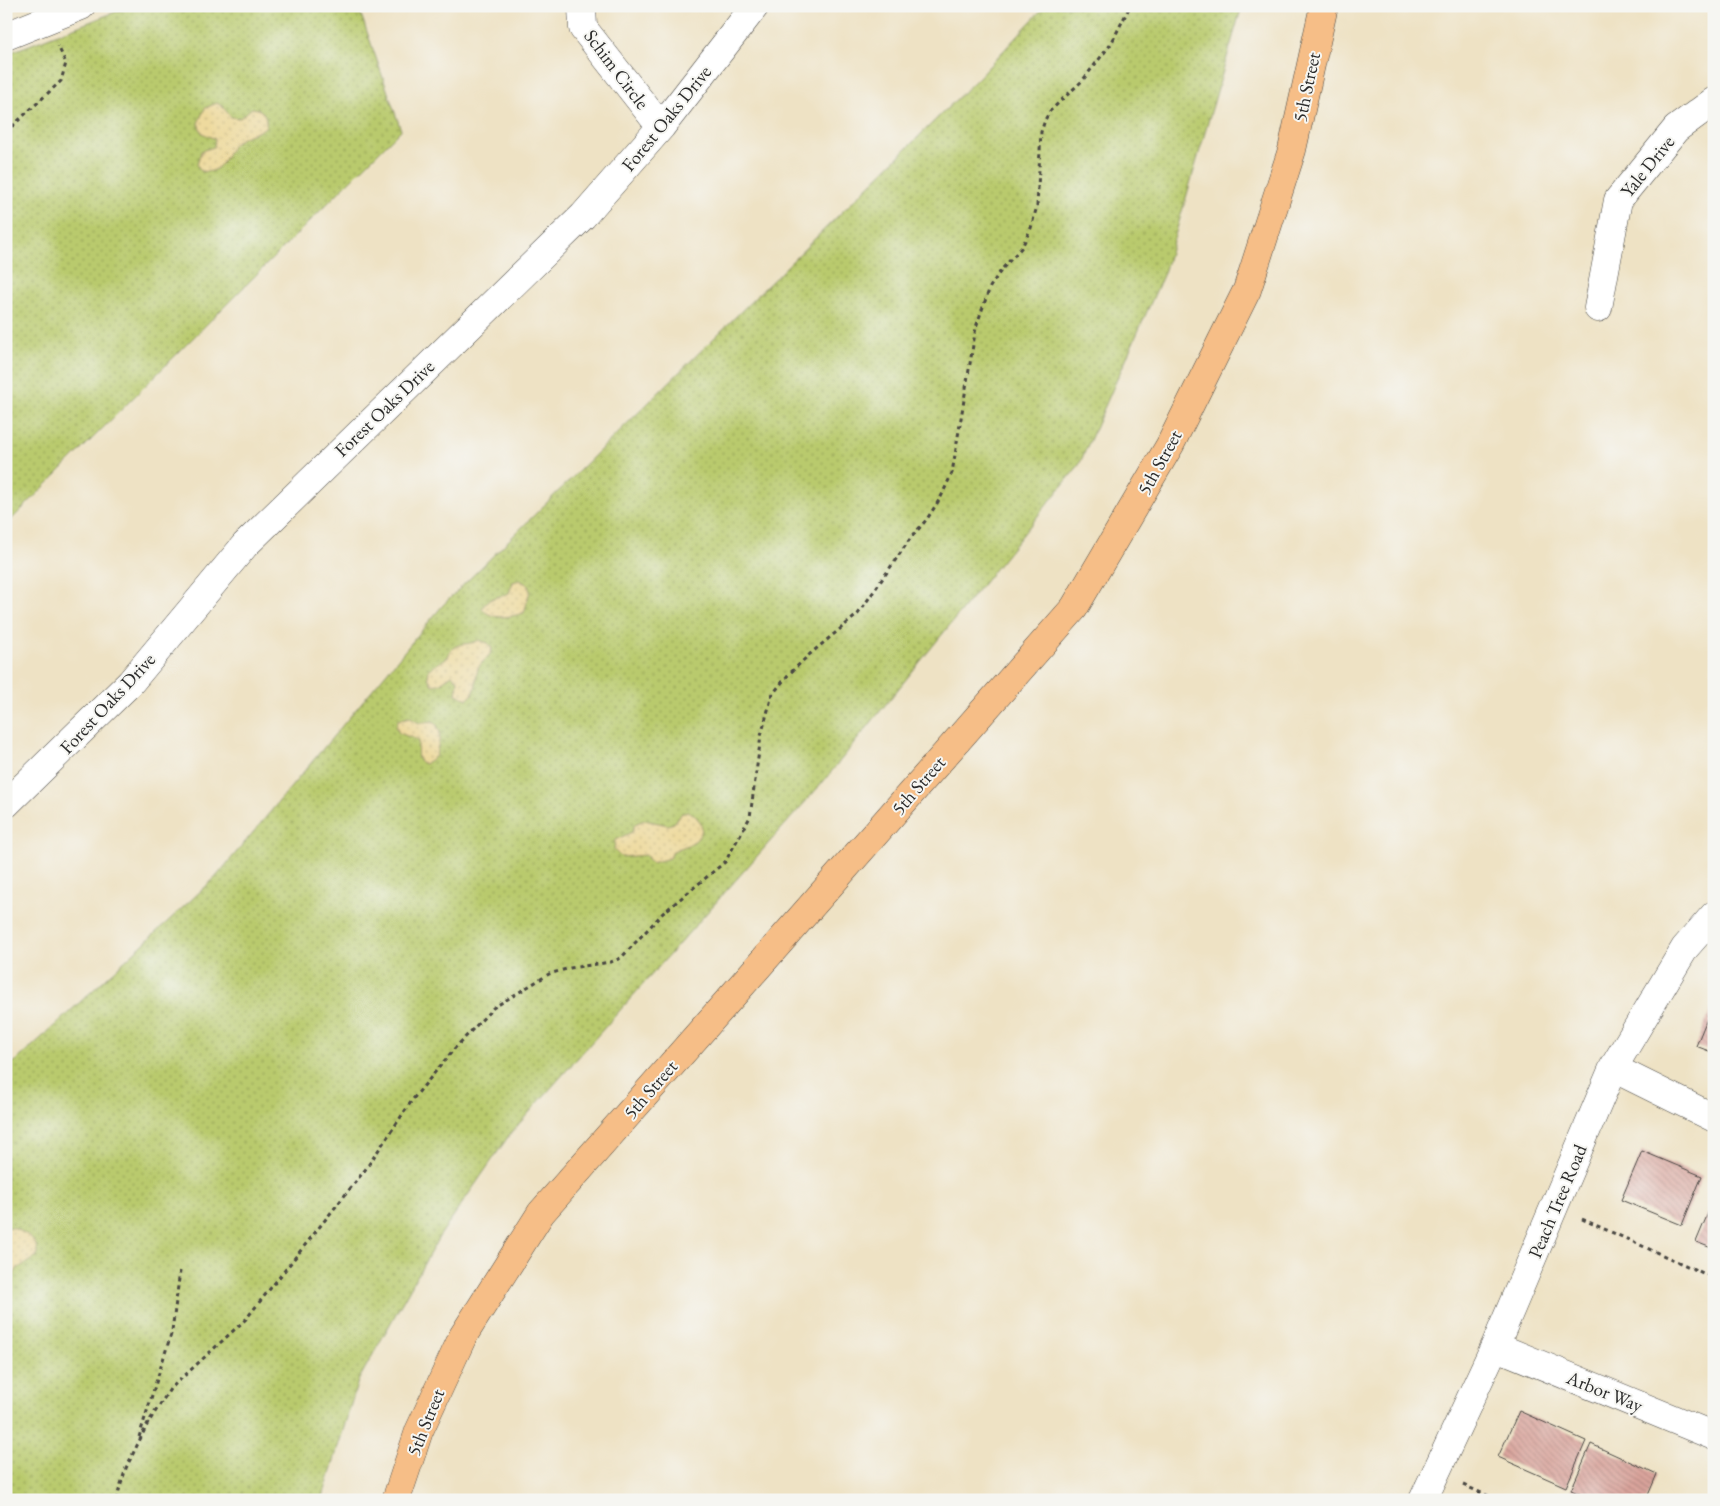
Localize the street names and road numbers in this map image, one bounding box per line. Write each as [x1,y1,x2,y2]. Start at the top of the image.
street label: Schim Circle [578,24,655,114]
street label: 5th Street [1287,50,1326,124]
street label: Forest Oaks Drive [616,60,717,177]
street label: Yale Drive [1615,130,1680,203]
street label: Forest Oaks Drive [329,354,440,462]
street label: 5th Street [1131,425,1187,499]
street label: Forest Oaks Drive [54,647,161,759]
street label: 5th Street [886,751,951,820]
street label: 5th Street [618,1055,683,1124]
street label: Peach Tree Road [1522,1140,1593,1262]
street label: Arbor Way [1562,1365,1647,1418]
street label: 5th Street [401,1385,450,1460]

